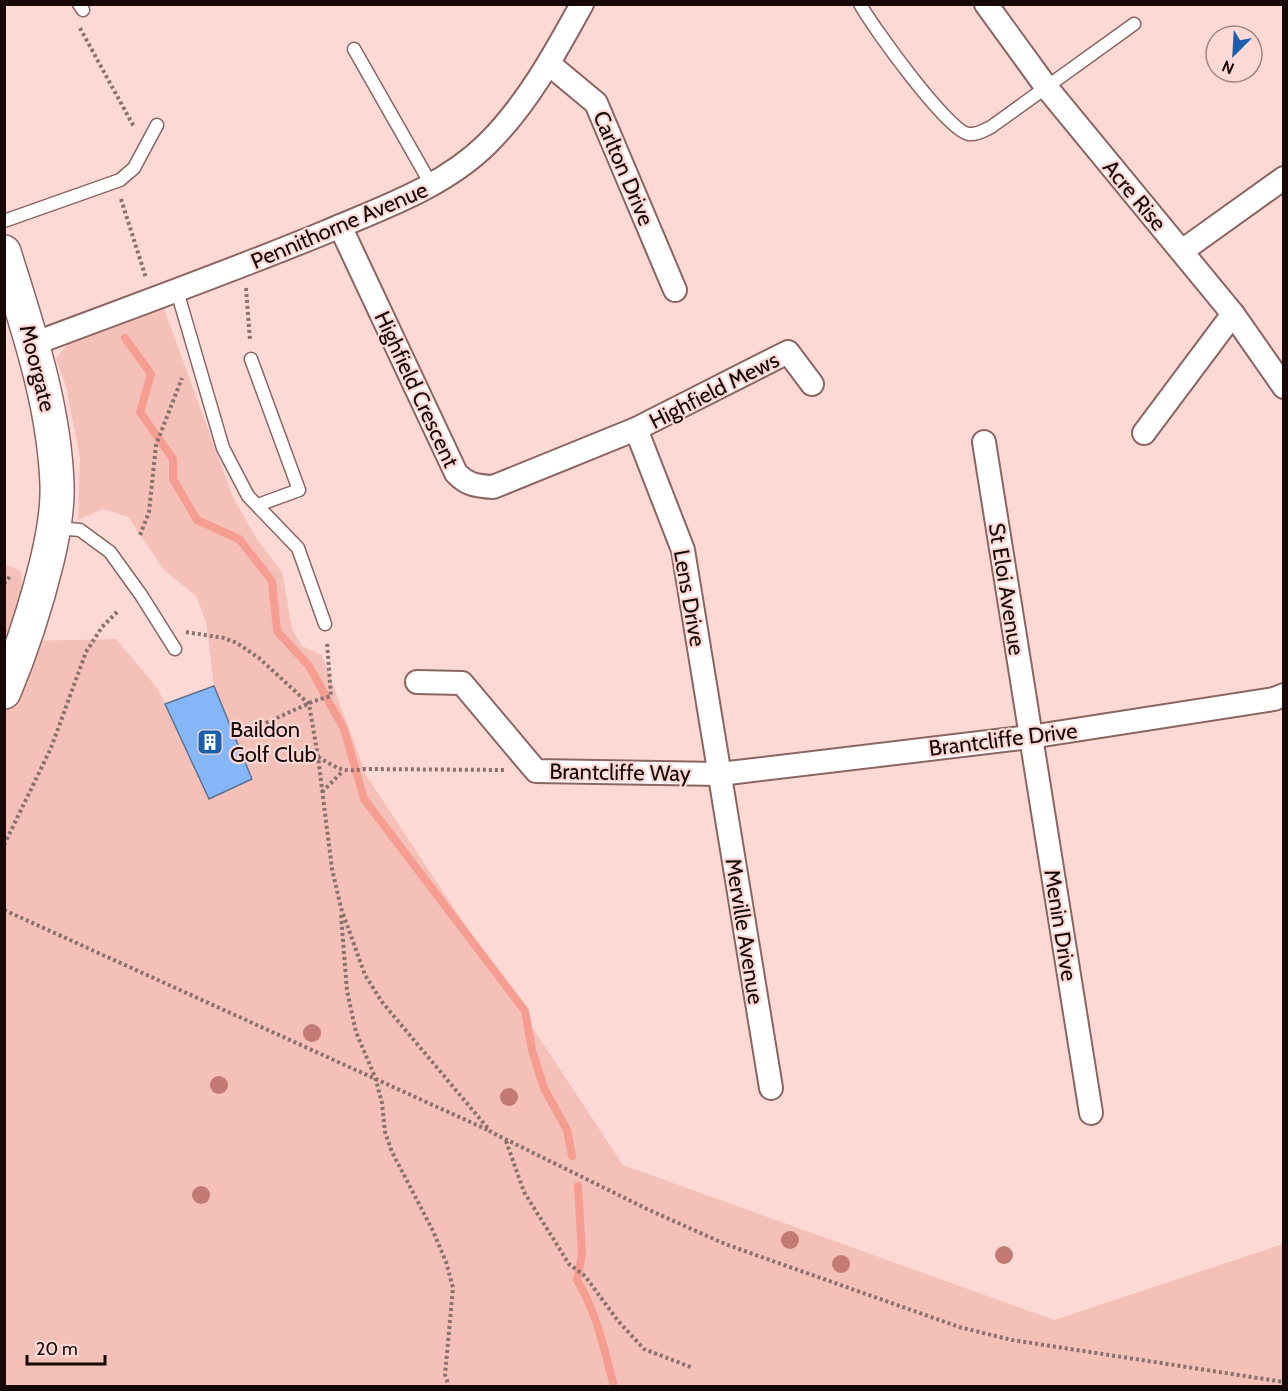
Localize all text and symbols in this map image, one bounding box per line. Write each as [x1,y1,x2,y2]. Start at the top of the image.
north arrow [1204,24,1264,84]
text: N [1219,56,1237,78]
street label: Carlton Drive [587,107,660,230]
street label: Acre Rise [1097,154,1172,236]
street label: Pennithorne Avenue [247,176,432,275]
street label: Highfield Crescent [369,307,465,472]
street label: Moorgate [14,322,61,414]
street label: Highfield Mews [645,346,784,435]
street label: St Eloi Avenue [983,521,1030,657]
street label: Lens Drive [668,548,711,649]
place label: Baildon Golf Club [230,716,317,768]
street label: Brantcliffe Drive [927,717,1079,762]
building icon: Baildon Golf Club [195,727,225,757]
street label: Brantcliffe Way [549,758,691,787]
street label: Merville Avenue [720,856,769,1006]
street label: Menin Drive [1038,867,1083,983]
scale bar [27,1328,105,1366]
text: 20 m [36,1338,78,1360]

